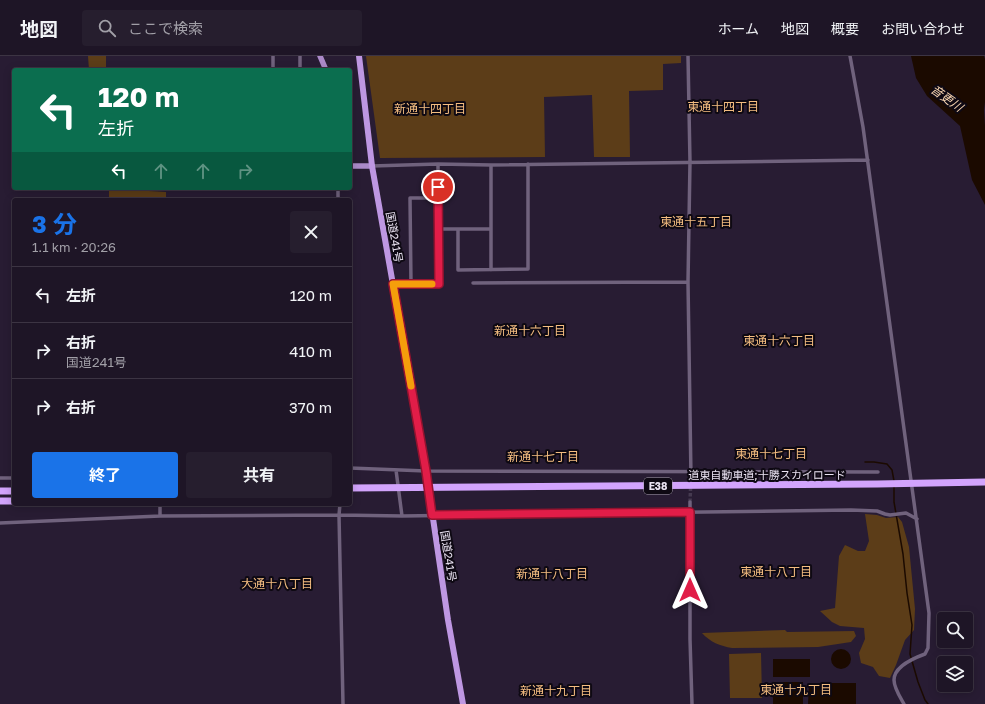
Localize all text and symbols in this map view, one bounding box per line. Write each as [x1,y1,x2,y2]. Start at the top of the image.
search box [82,10,362,46]
text: 地図 [20,17,58,40]
icon: search [96,17,118,39]
text: ここで検索 [128,19,203,37]
text: ホーム [717,20,759,37]
text: 地図 [781,20,809,37]
text: 概要 [831,20,859,37]
text: お問い合わせ [881,20,965,37]
text: 120 m [98,80,179,113]
water label: 音更川 [928,82,968,116]
icon: left [32,84,84,136]
district label: 東通十四丁目 [687,99,759,114]
district label: 新通十四丁目 [394,101,466,116]
text: 左折 [98,117,134,139]
icon: left [108,160,130,182]
icon: ahead [150,160,172,182]
icon: ahead [192,160,214,182]
icon: right [234,160,256,182]
pin [421,170,455,204]
icon: arrive [427,176,449,198]
text: 3 分 [32,209,77,238]
button: close [290,211,332,253]
street label: 国道241号 [384,211,406,263]
district label: 東通十五丁目 [660,214,732,229]
text: 1.1 km · 20:26 [32,239,116,255]
icon: left [32,284,54,306]
text: 左折 [66,286,96,304]
text: 120 m [290,286,332,304]
district label: 新通十六丁目 [494,323,566,338]
text: 右折 [66,333,96,351]
district label: 東通十六丁目 [743,333,815,348]
icon: right [32,340,54,362]
text: 410 m [289,342,332,360]
text: 国道241号 [66,354,127,370]
icon: right [32,396,54,418]
text: 右折 [66,398,96,416]
text: 370 m [289,398,332,416]
district label: 東通十七丁目 [735,446,807,461]
district label: 新通十七丁目 [507,449,579,464]
button: 終了 [32,452,178,498]
button: 共有 [186,452,332,498]
street label: 道東自動車道;十勝スカイロード [688,468,846,481]
road number: E38 [644,478,672,494]
street label: 国道241号 [439,530,459,582]
district label: 東通十八丁目 [740,564,812,579]
district label: 新通十八丁目 [516,566,588,581]
position arrow [669,569,711,611]
district label: 大通十八丁目 [241,576,313,591]
map controls [937,612,973,692]
button: search [937,612,973,648]
button: layers [937,656,973,692]
district label: 東通十九丁目 [760,682,832,697]
district label: 新通十九丁目 [520,683,592,698]

